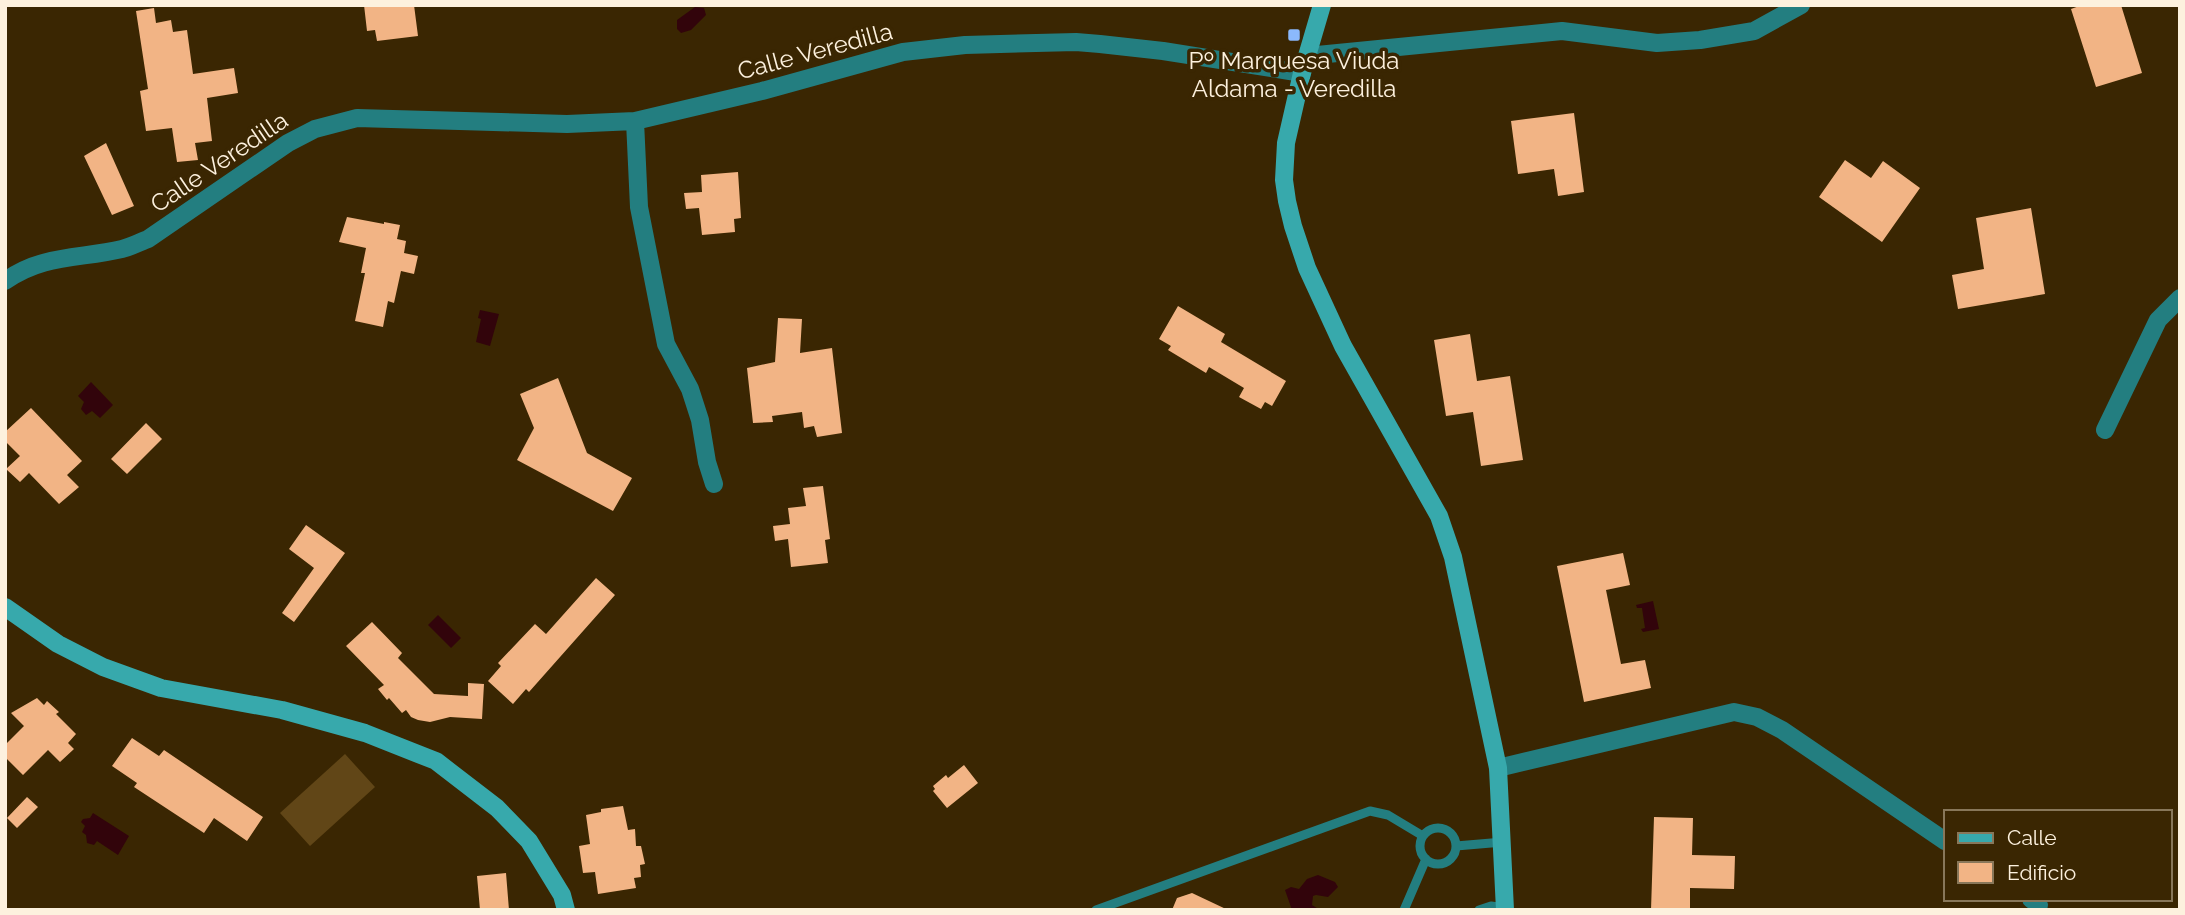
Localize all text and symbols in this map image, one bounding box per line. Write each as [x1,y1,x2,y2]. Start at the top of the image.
street label: Calle Veredilla [734,16,896,86]
marker: Pº Marquesa Viuda Aldama - Veredilla [1286,27,1302,43]
place label: Pº Marquesa Viuda Aldama - Veredilla [1189,46,1399,103]
street label: Calle Veredilla [145,105,293,219]
legend [1944,810,2171,901]
text: Calle [2007,825,2057,850]
text: Edificio [2007,860,2076,885]

